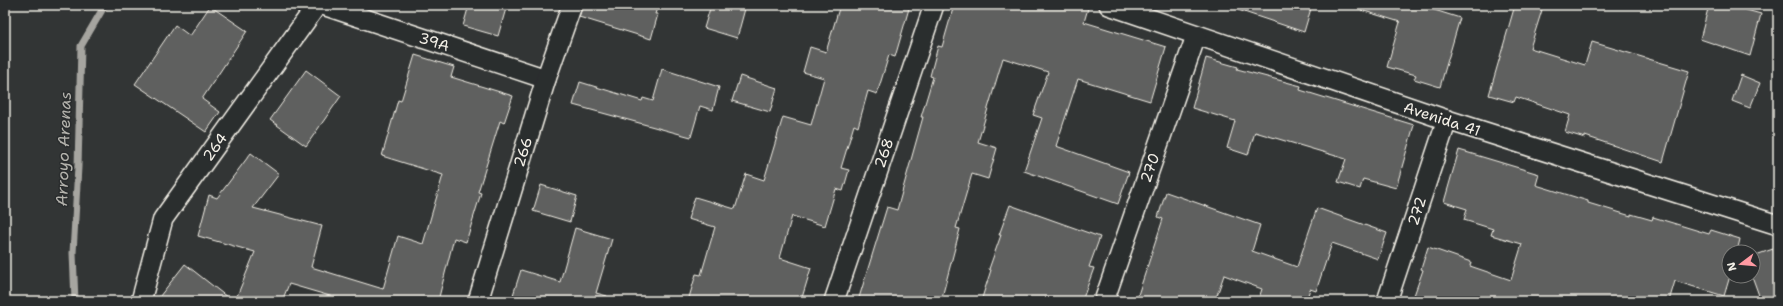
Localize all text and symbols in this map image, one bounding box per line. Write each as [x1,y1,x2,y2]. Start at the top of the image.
street label: 39A [416,28,452,56]
water label: Arroyo Arenas [51,91,76,207]
street label: Avenida 41 [1401,97,1483,141]
street label: 264 [198,129,232,165]
street label: 266 [509,135,537,169]
street label: 268 [870,135,898,171]
street label: 270 [1136,151,1164,185]
street label: 272 [1403,194,1431,228]
north arrow [1721,244,1761,284]
text: N [1723,260,1740,273]

